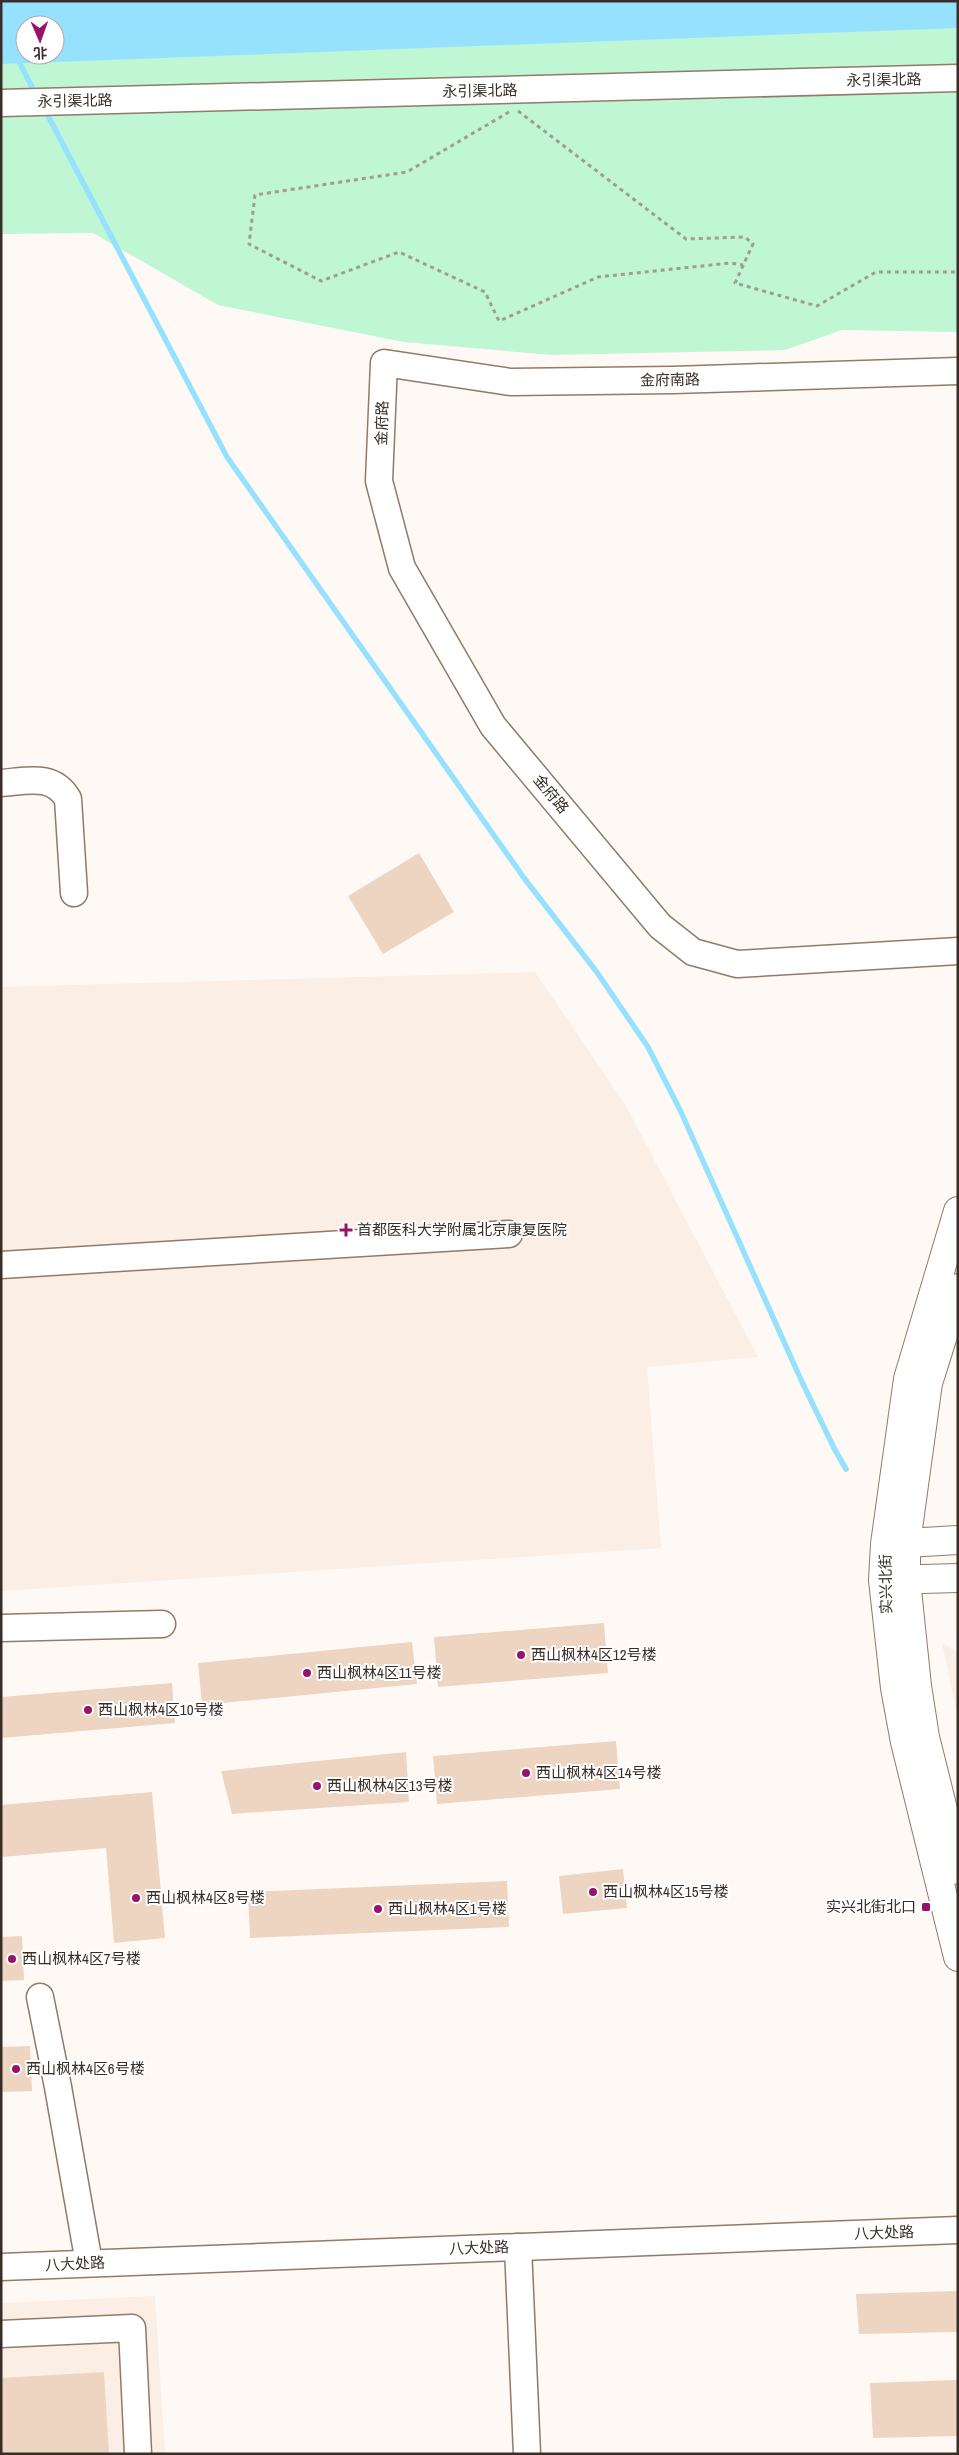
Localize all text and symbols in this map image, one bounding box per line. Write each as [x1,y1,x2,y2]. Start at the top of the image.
north arrow [15,15,65,65]
text: 北 [33,44,48,62]
street label: 永引渠北路 [846,68,922,91]
street label: 永引渠北路 [442,79,518,102]
street label: 永引渠北路 [37,89,113,112]
street label: 金府南路 [640,368,700,391]
street label: 金府路 [370,400,393,446]
street label: 金府路 [529,770,574,818]
place label: 首都医科大学附属北京康复医院 [357,1219,567,1240]
marker: 首都医科大学附属北京康复医院 [339,1223,353,1237]
street label: 实兴北街 [874,1554,897,1614]
place label: 西山枫林4区12号楼 [531,1644,657,1665]
marker: 西山枫林4区12号楼 [515,1649,527,1661]
place label: 西山枫林4区11号楼 [317,1662,442,1683]
marker: 西山枫林4区11号楼 [301,1667,313,1679]
place label: 西山枫林4区10号楼 [98,1699,224,1720]
marker: 西山枫林4区10号楼 [82,1704,94,1716]
place label: 西山枫林4区14号楼 [536,1762,662,1783]
marker: 西山枫林4区14号楼 [520,1767,532,1779]
place label: 西山枫林4区13号楼 [327,1775,453,1796]
marker: 西山枫林4区13号楼 [311,1780,323,1792]
place label: 西山枫林4区15号楼 [603,1881,729,1902]
marker: 西山枫林4区15号楼 [587,1886,599,1898]
place label: 西山枫林4区8号楼 [146,1887,265,1908]
marker: 西山枫林4区8号楼 [130,1892,142,1904]
place label: 实兴北街北口 [826,1896,916,1917]
place label: 西山枫林4区1号楼 [388,1898,507,1919]
marker: 实兴北街北口 [920,1901,932,1913]
marker: 西山枫林4区1号楼 [372,1903,384,1915]
place label: 西山枫林4区7号楼 [22,1948,141,1969]
marker: 西山枫林4区7号楼 [6,1953,18,1965]
place label: 西山枫林4区6号楼 [26,2058,145,2079]
marker: 西山枫林4区6号楼 [10,2063,22,2075]
street label: 八大处路 [854,2221,914,2244]
street label: 八大处路 [449,2236,509,2259]
street label: 八大处路 [44,2251,105,2276]

